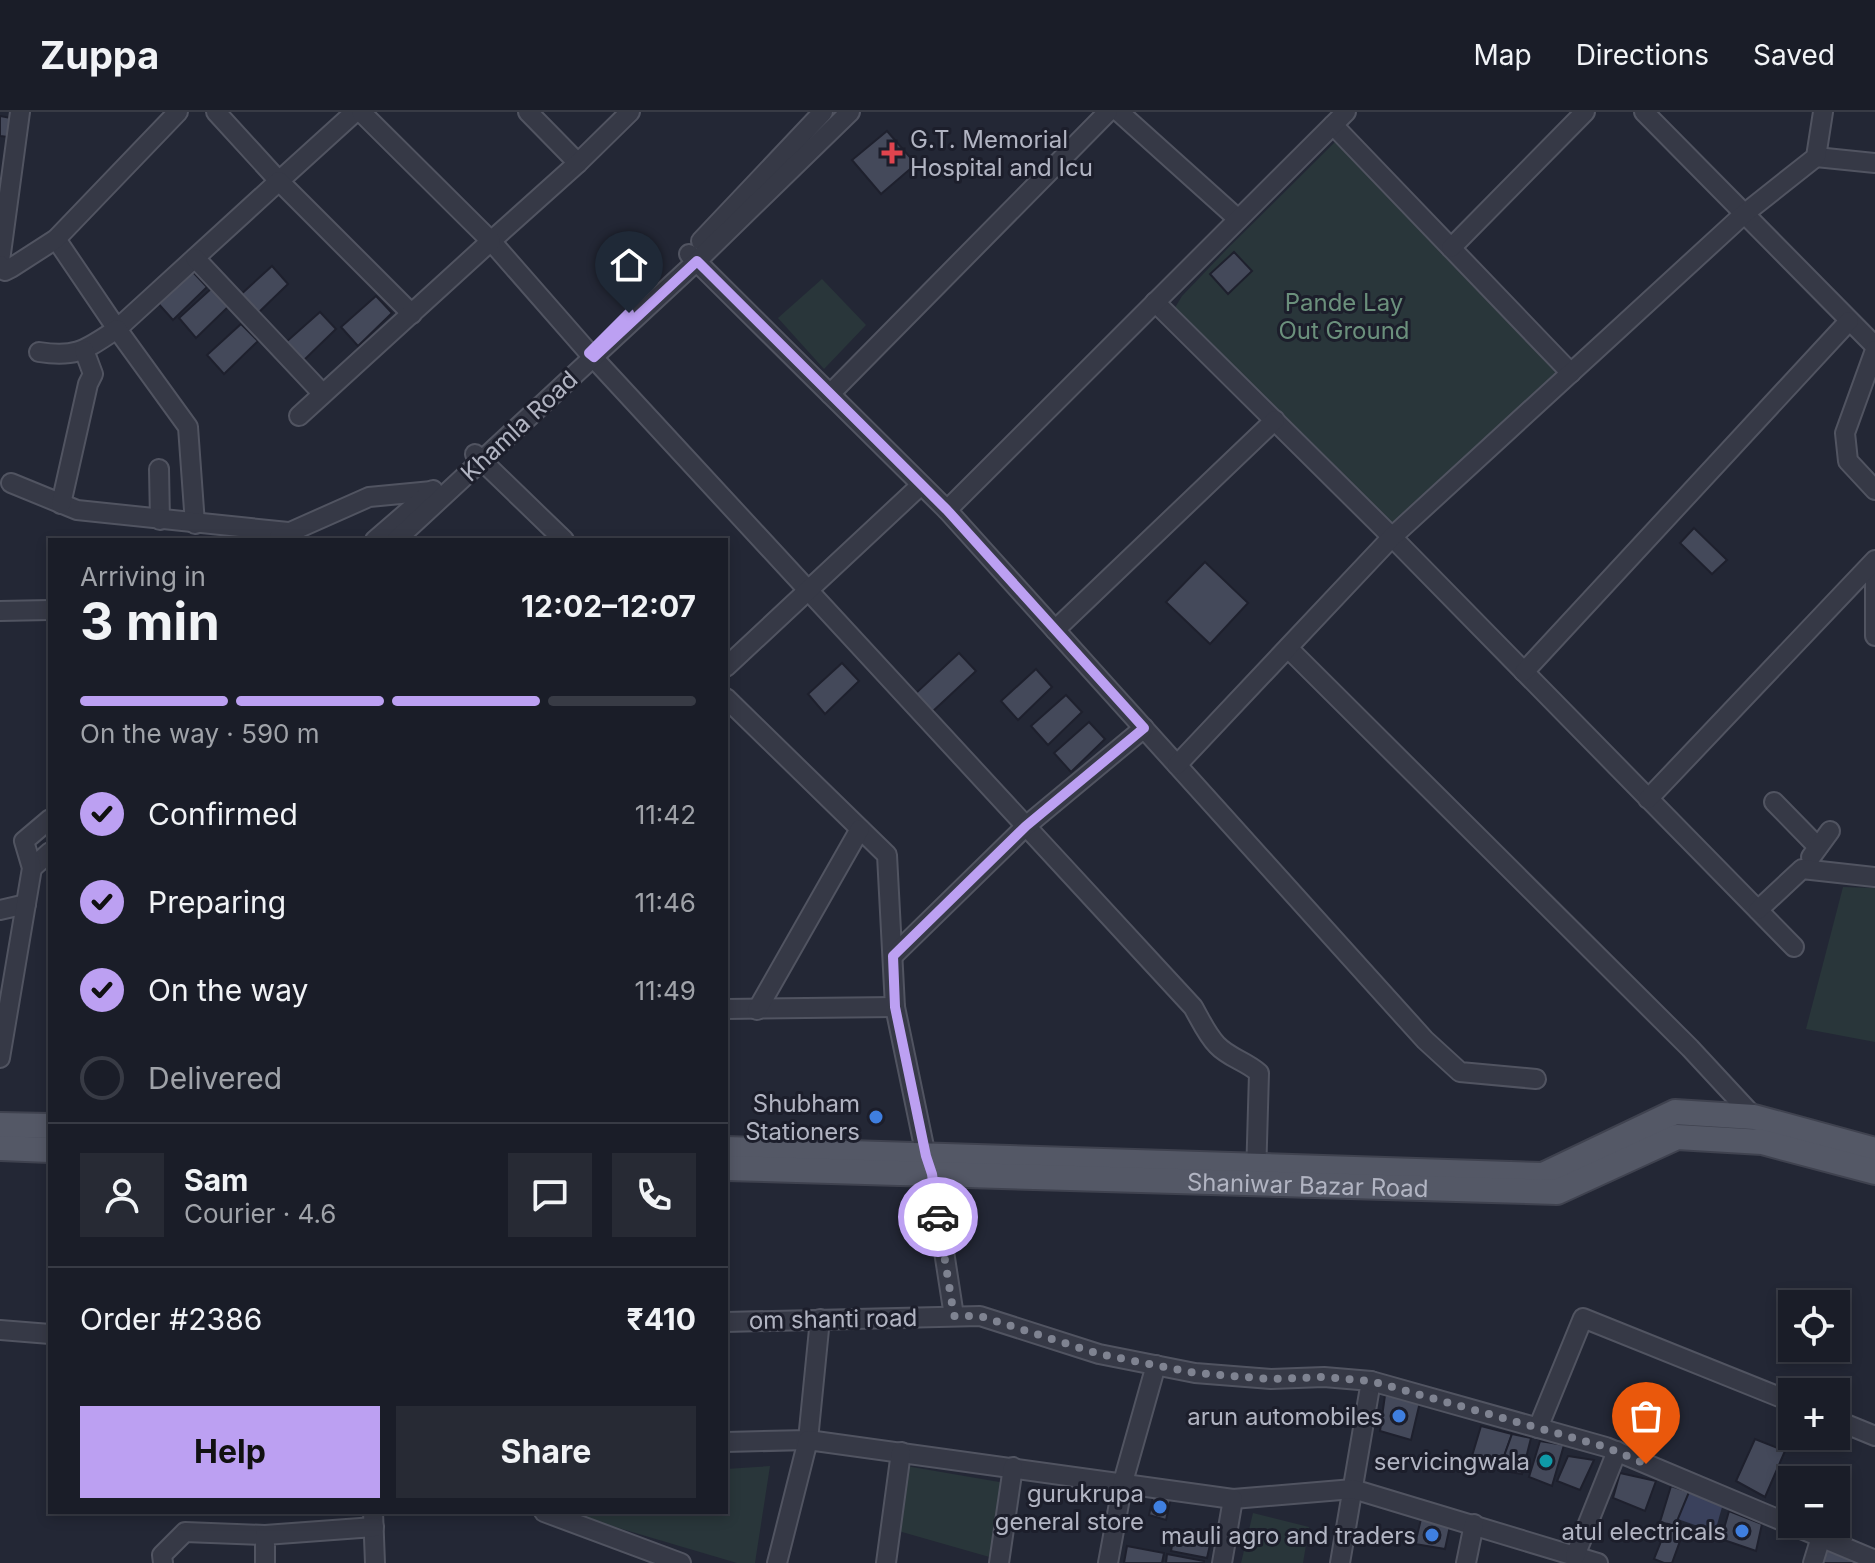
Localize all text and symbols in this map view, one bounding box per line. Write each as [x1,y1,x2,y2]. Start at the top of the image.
text: Zuppa [40,32,159,78]
text: Map [1473,38,1532,72]
text: Directions [1576,38,1709,72]
text: Saved [1753,38,1835,72]
place label: G.T. Memorial Hospital and Icu [910,125,1093,182]
marker: G.T. Memorial Hospital and Icu [881,142,903,164]
pin [595,231,663,313]
icon: home [607,243,651,287]
park label: Pande Lay Out Ground [1278,288,1410,345]
street label: Khamla Road [455,365,583,487]
text: Arriving in [80,561,206,592]
text: 12:02–12:07 [521,588,696,624]
text: 3 min [80,590,220,653]
text: On the way · 590 m [80,718,320,749]
icon: check [80,792,124,836]
text: Confirmed [148,796,298,832]
text: 11:42 [635,799,696,830]
icon: check [80,880,124,924]
text: Preparing [148,884,286,920]
text: 11:46 [634,887,696,918]
icon: check [80,968,124,1012]
text: On the way [148,972,308,1008]
text: 11:49 [634,975,696,1006]
text: Delivered [148,1060,282,1096]
place label: Shubham Stationers [745,1089,860,1146]
marker: Shubham Stationers [867,1108,885,1126]
button: person [80,1153,164,1237]
button: chat [508,1153,592,1237]
button: phone [612,1153,696,1237]
text: Sam [184,1162,248,1198]
street label: Shaniwar Bazar Road [1187,1167,1429,1203]
courier [898,1177,978,1257]
icon: car [916,1195,960,1239]
text: Courier · 4.6 [184,1198,336,1229]
map controls [1778,1290,1850,1538]
button: locate [1778,1290,1850,1362]
text: Order #2386 [80,1301,262,1337]
text: ₹410 [627,1301,696,1337]
street label: om shanti road [748,1303,918,1335]
button: + [1778,1378,1850,1450]
pin [1612,1382,1680,1464]
icon: bag [1624,1394,1668,1438]
place label: arun automobiles [1187,1402,1383,1431]
button: Help [80,1406,380,1498]
button: Share [396,1406,696,1498]
marker: arun automobiles [1390,1407,1408,1425]
place label: servicingwala [1374,1447,1530,1476]
marker: servicingwala [1537,1452,1555,1470]
button: − [1778,1466,1850,1538]
place label: gurukrupa general store [995,1479,1144,1536]
marker: gurukrupa general store [1151,1498,1169,1516]
place label: atul electricals [1561,1517,1726,1546]
place label: mauli agro and traders [1161,1521,1416,1550]
marker: atul electricals [1733,1522,1751,1540]
marker: mauli agro and traders [1423,1526,1441,1544]

